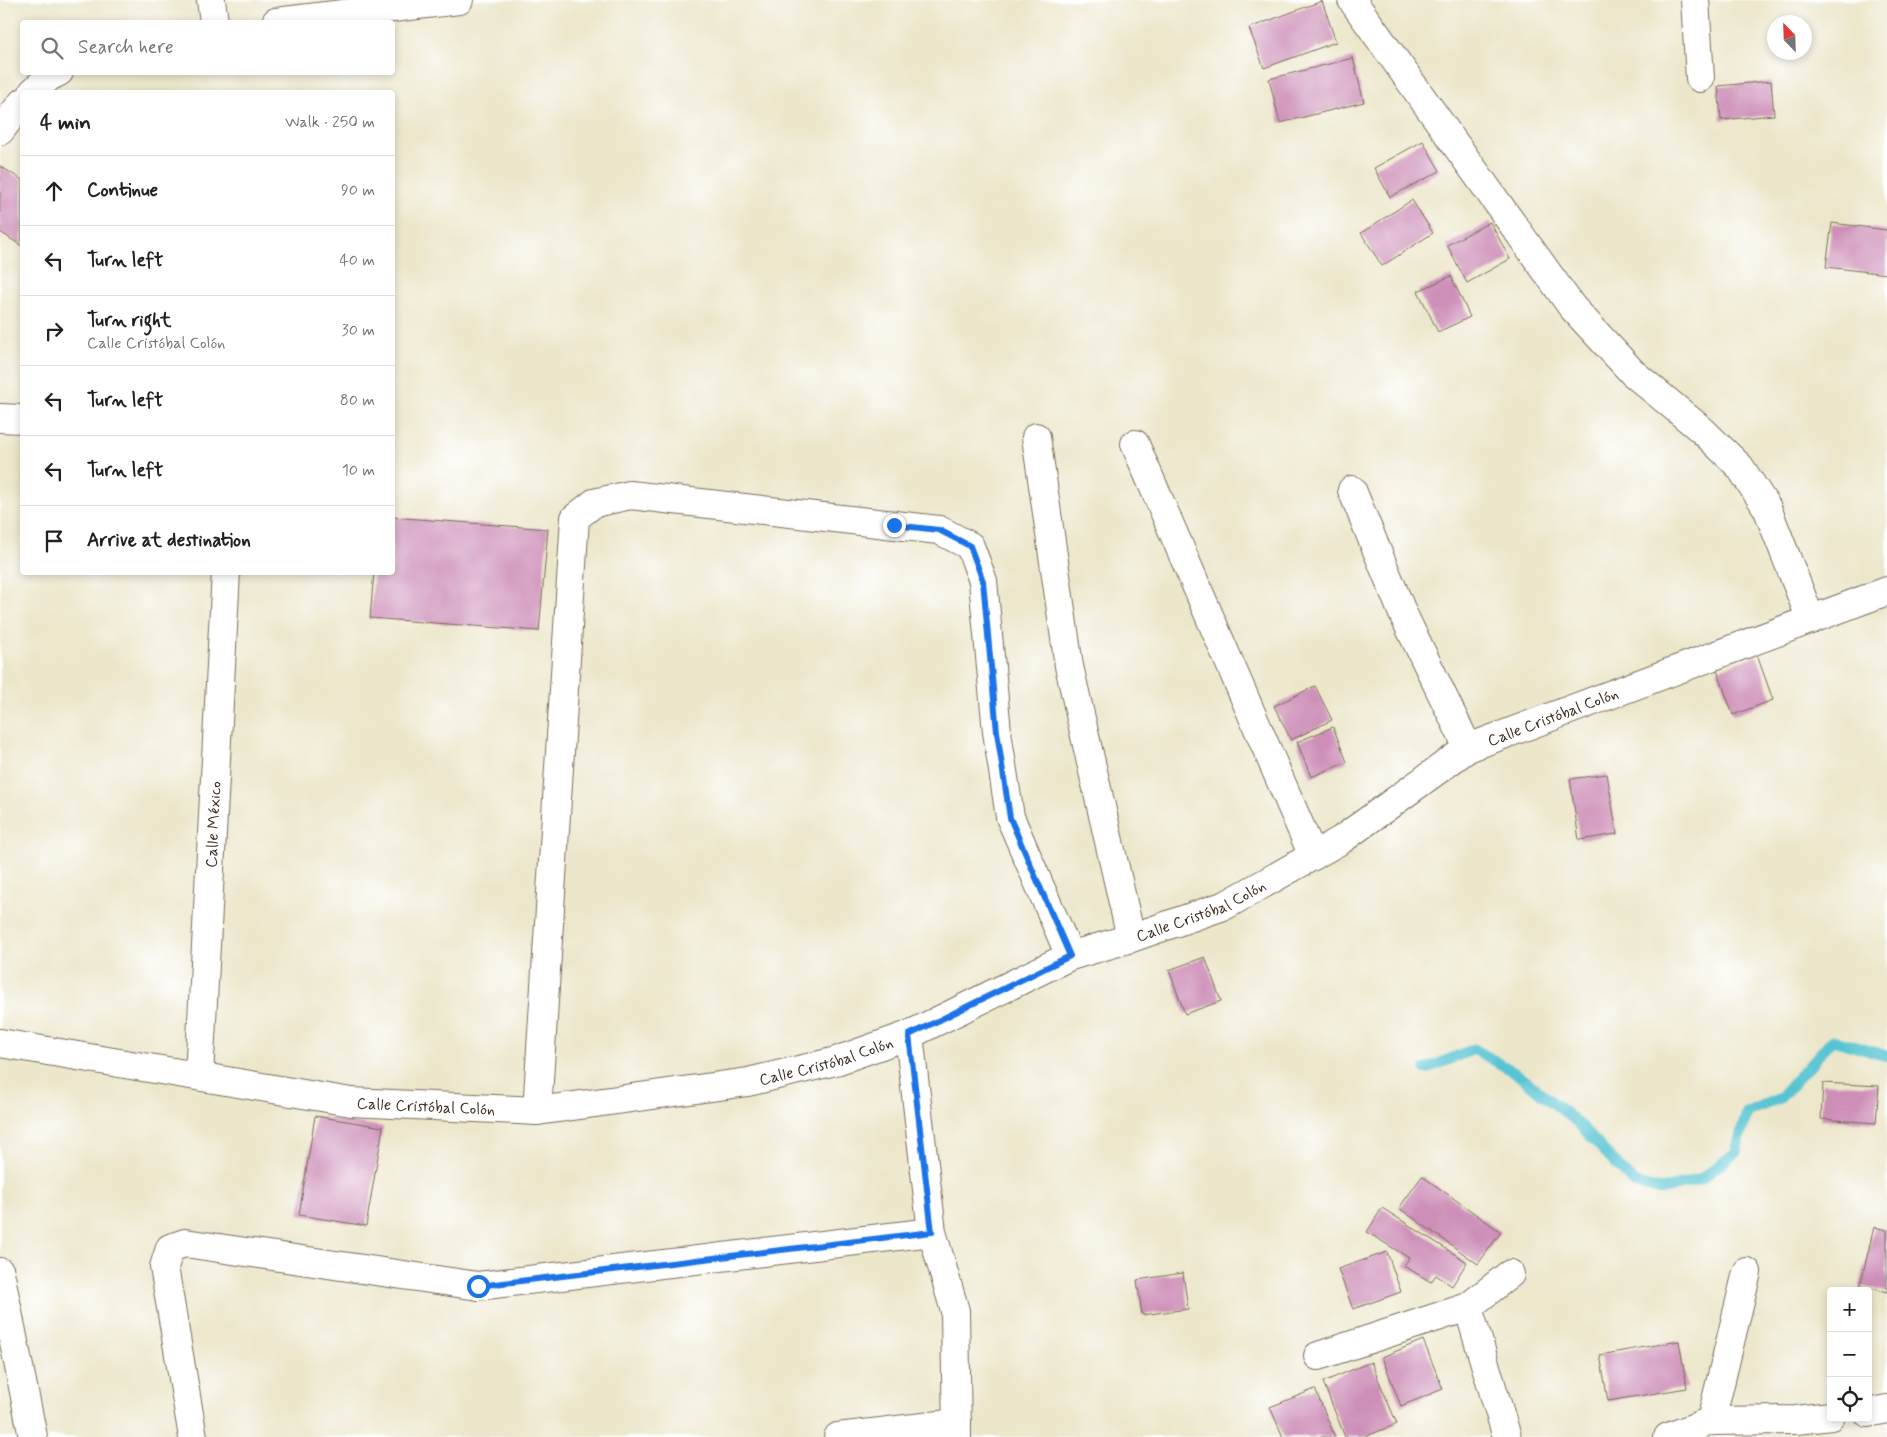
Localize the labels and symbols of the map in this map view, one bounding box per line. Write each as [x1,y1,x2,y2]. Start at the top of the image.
north arrow [1767,15,1812,60]
route end [883,514,906,537]
street label: Calle Cristóbal Colón [1485,684,1622,752]
street label: Calle México [201,781,227,868]
street label: Calle Cristóbal Colón [1133,876,1270,947]
street label: Calle Cristóbal Colón [757,1033,896,1091]
street label: Calle Cristóbal Colón [356,1093,496,1121]
route start [467,1275,490,1298]

